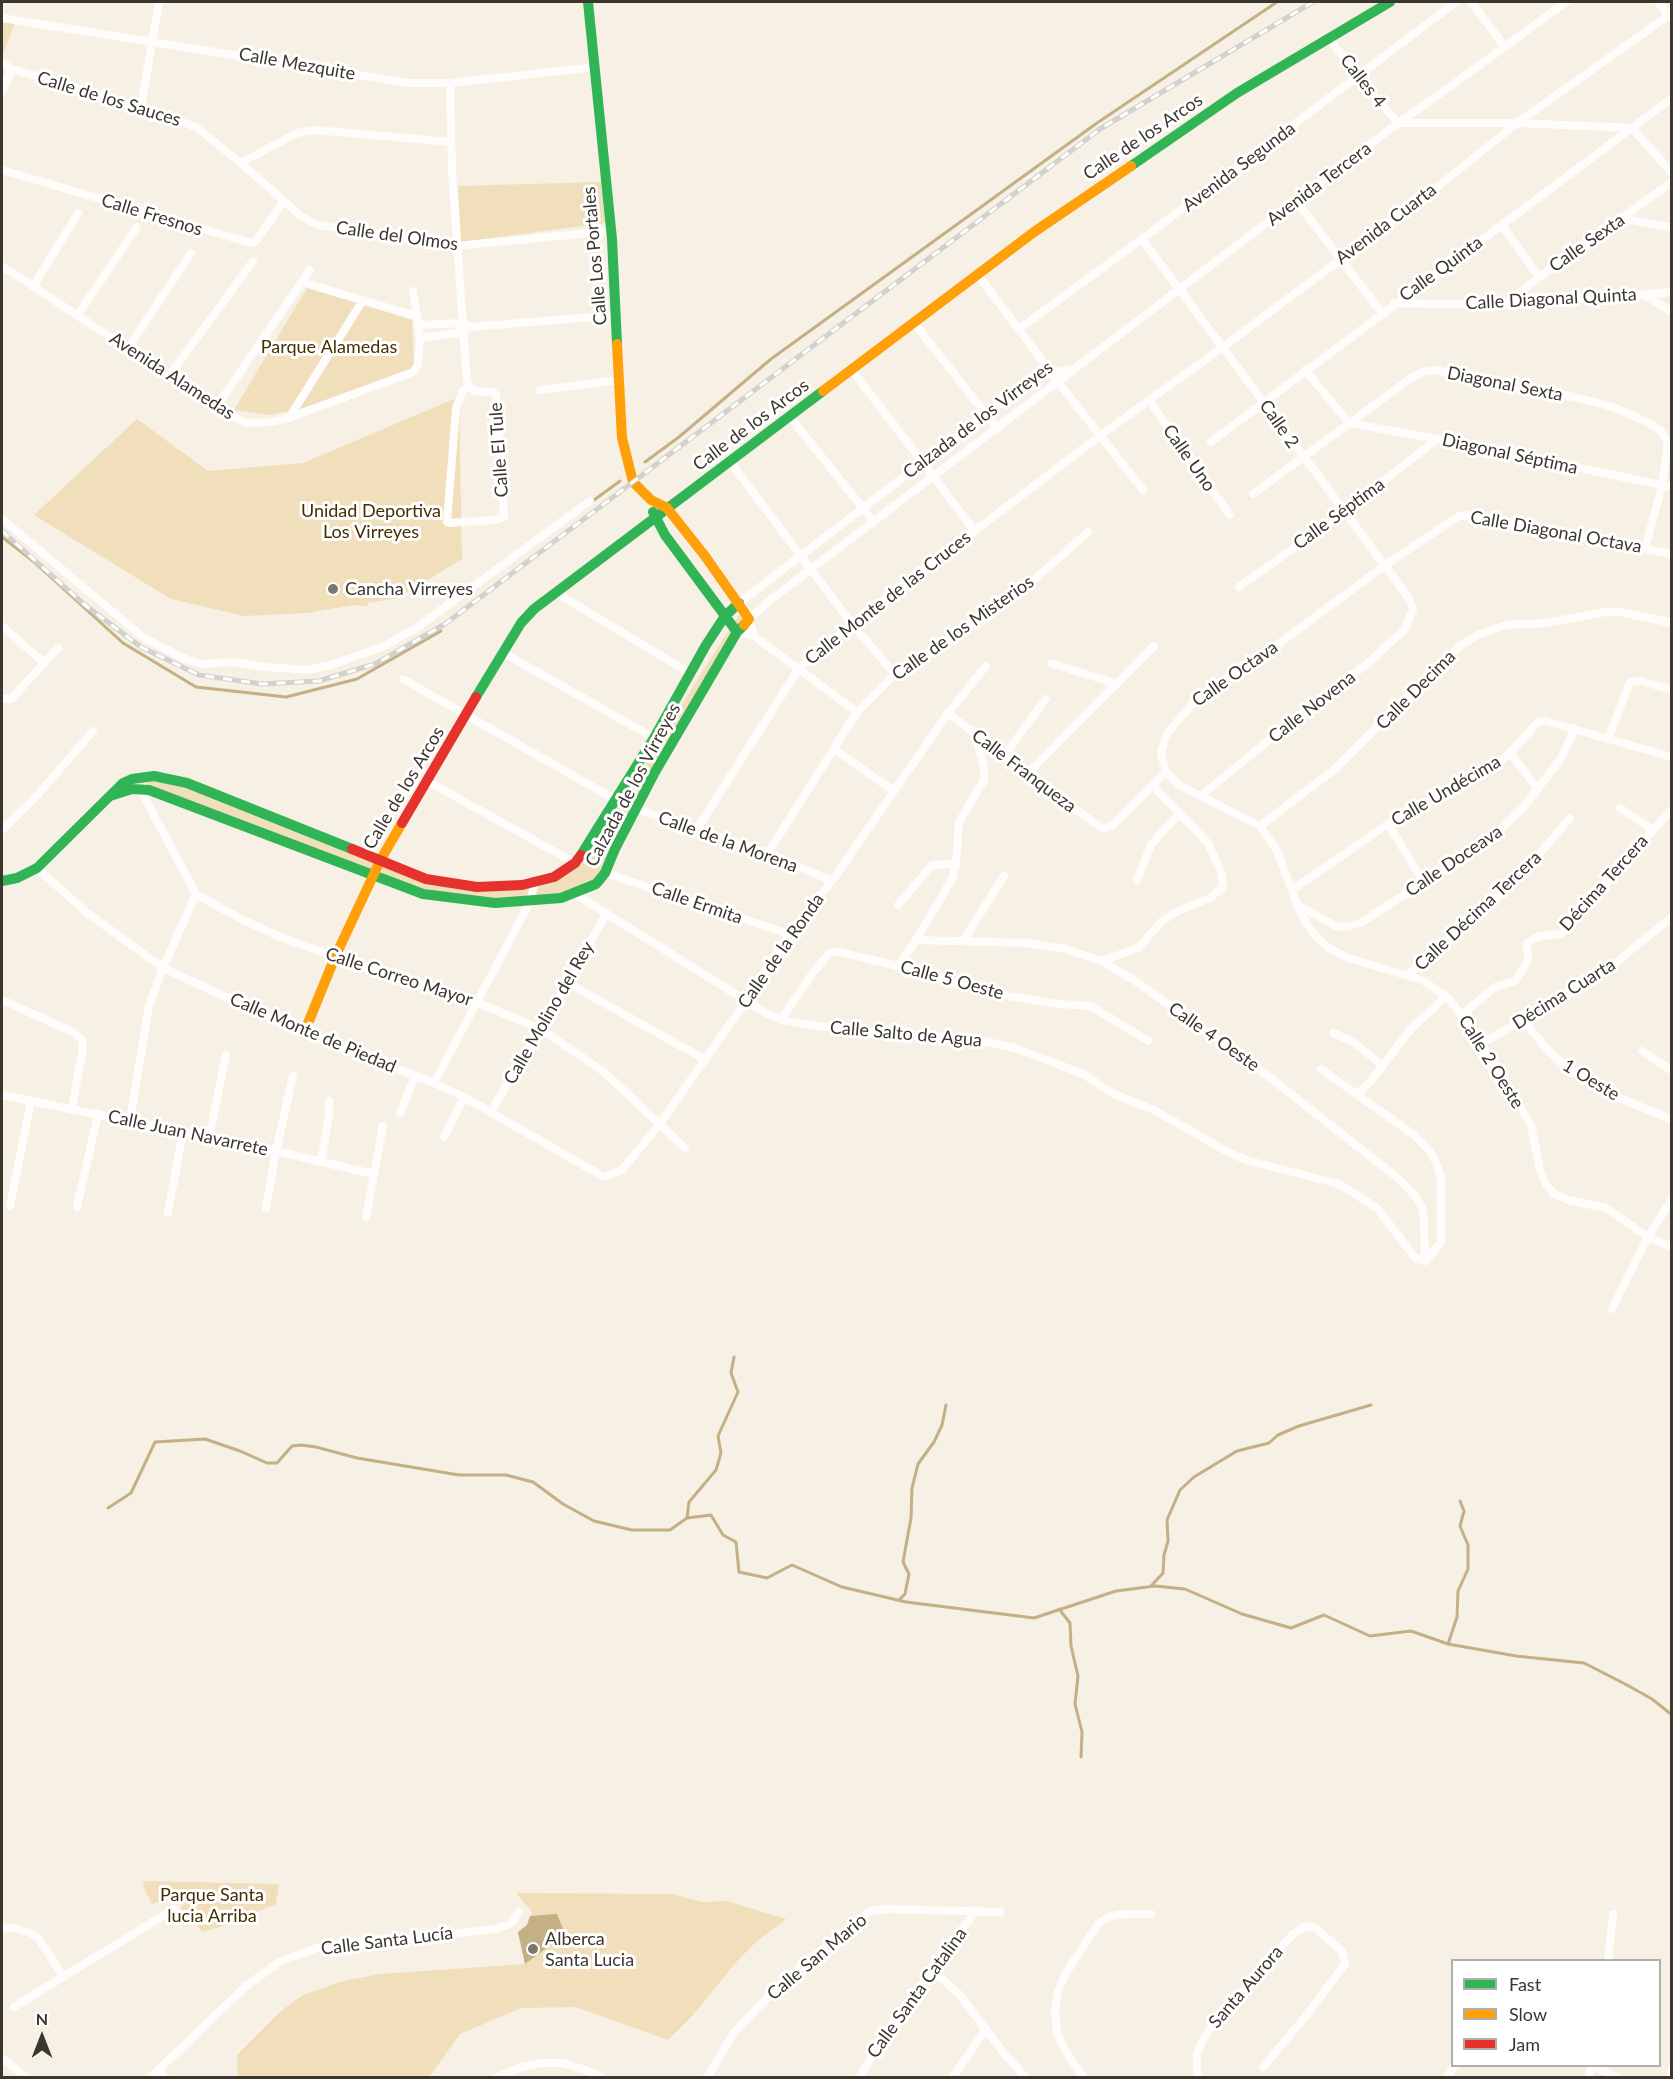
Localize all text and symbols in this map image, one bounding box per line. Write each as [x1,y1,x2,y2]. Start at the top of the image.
street label: Calle Mezquite [237,43,357,85]
street label: Calles 4 [1335,50,1391,112]
street label: Calle de los Sauces [35,67,183,131]
street label: Calle de los Arcos [1079,89,1207,185]
street label: Avenida Segunda [1178,118,1300,216]
street label: Avenida Tercera [1262,138,1376,230]
street label: Avenida Cuarta [1331,179,1441,269]
street label: Calle Los Portales [578,186,612,326]
street label: Calle Fresnos [99,189,205,241]
street label: Calle Sexta [1545,209,1629,277]
street label: Calle del Olmos [334,217,460,255]
street label: Calle Quinta [1395,232,1487,306]
street label: Calle Diagonal Quinta [1465,284,1637,314]
street label: Avenida Alamedas [106,328,238,424]
park label: Parque Alamedas [261,336,397,358]
street label: Calzada de los Virreyes [899,357,1057,483]
street label: Diagonal Sexta [1445,362,1565,406]
street label: Calle de los Arcos [689,374,813,476]
street label: Calle 2 [1255,396,1303,452]
street label: Calle El Tule [485,402,513,498]
street label: Calle Uno [1158,420,1220,496]
street label: Diagonal Séptima [1440,429,1580,479]
street label: Calle Séptima [1289,474,1389,554]
park label: Unidad Deportiva Los Virreyes [301,500,441,542]
street label: Calle Diagonal Octava [1469,506,1643,558]
street label: Calle Monte de las Cruces [801,526,975,670]
street label: Calle de los Misterios [888,571,1038,685]
place label: Cancha Virreyes [345,578,473,600]
marker: Cancha Virreyes [326,582,340,596]
street label: Calle Octava [1188,637,1282,711]
street label: Calle Decima [1372,646,1460,734]
street label: Calle Novena [1264,666,1360,748]
street label: Calzada de los Virreyes [581,700,685,870]
street label: Calle de los Arcos [359,723,449,853]
street label: Calle Franqueza [968,725,1080,817]
street label: Calle Undécima [1387,751,1505,831]
street label: Calle de la Morena [655,807,801,877]
street label: Calle Doceava [1402,821,1506,901]
street label: Décima Tercera [1555,831,1653,935]
street label: Calle Décima Tercera [1410,847,1546,975]
street label: Calle Ermita [649,877,745,929]
street label: Calle de la Ronda [733,889,829,1013]
street label: Calle Molino del Rey [499,938,599,1088]
street label: Calle Correo Mayor [323,943,475,1011]
street label: Décima Cuarta [1509,954,1619,1034]
street label: Calle 5 Oeste [898,956,1006,1004]
street label: Calle Monte de Piedad [227,988,399,1078]
street label: Calle 4 Oeste [1164,998,1264,1076]
street label: Calle 2 Oeste [1454,1011,1528,1113]
street label: Calle Salto de Agua [829,1017,983,1051]
street label: 1 Oeste [1559,1055,1623,1105]
street label: Calle Juan Navarrete [106,1105,270,1161]
park label: Parque Santa lucia Arriba [160,1884,264,1926]
street label: Calle San Mario [763,1909,871,2005]
street label: Calle Santa Lucía [320,1922,454,1960]
street label: Calle Santa Catalina [862,1924,972,2062]
place label: Alberca Santa Lucia [545,1928,634,1970]
street label: Santa Aurora [1204,1941,1288,2033]
marker: Alberca Santa Lucia [526,1942,540,1956]
legend [1451,1959,1661,2067]
text: Fast [1509,1973,1541,1995]
text: Slow [1509,2003,1547,2025]
north arrow [12,2007,72,2067]
text: N [36,2009,48,2028]
text: Jam [1509,2033,1540,2055]

